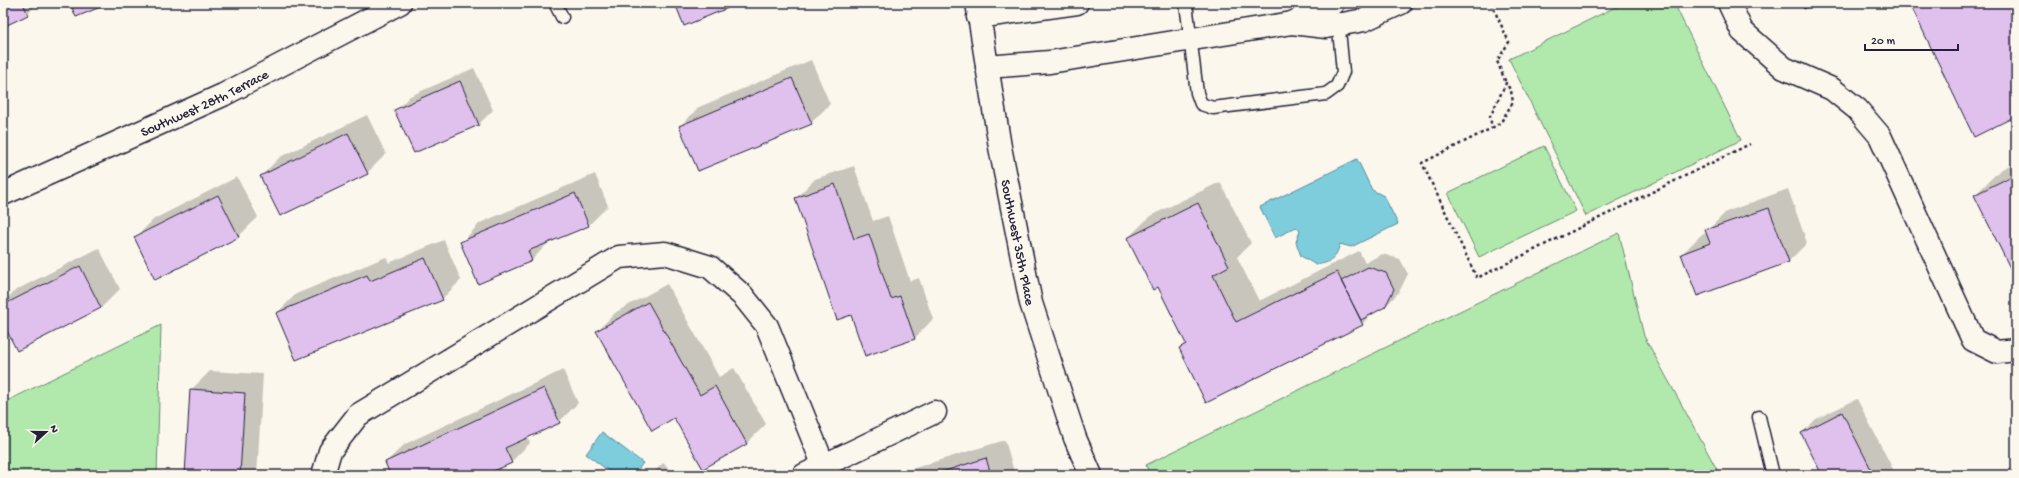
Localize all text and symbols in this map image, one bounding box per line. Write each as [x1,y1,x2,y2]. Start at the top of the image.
scale bar [1865,26,1958,52]
text: 20 m [1871,35,1896,49]
street label: Southwest 28th Terrace [139,67,273,142]
street label: Southwest 35th Place [996,178,1037,308]
north arrow [26,412,66,452]
text: N [47,424,60,435]

